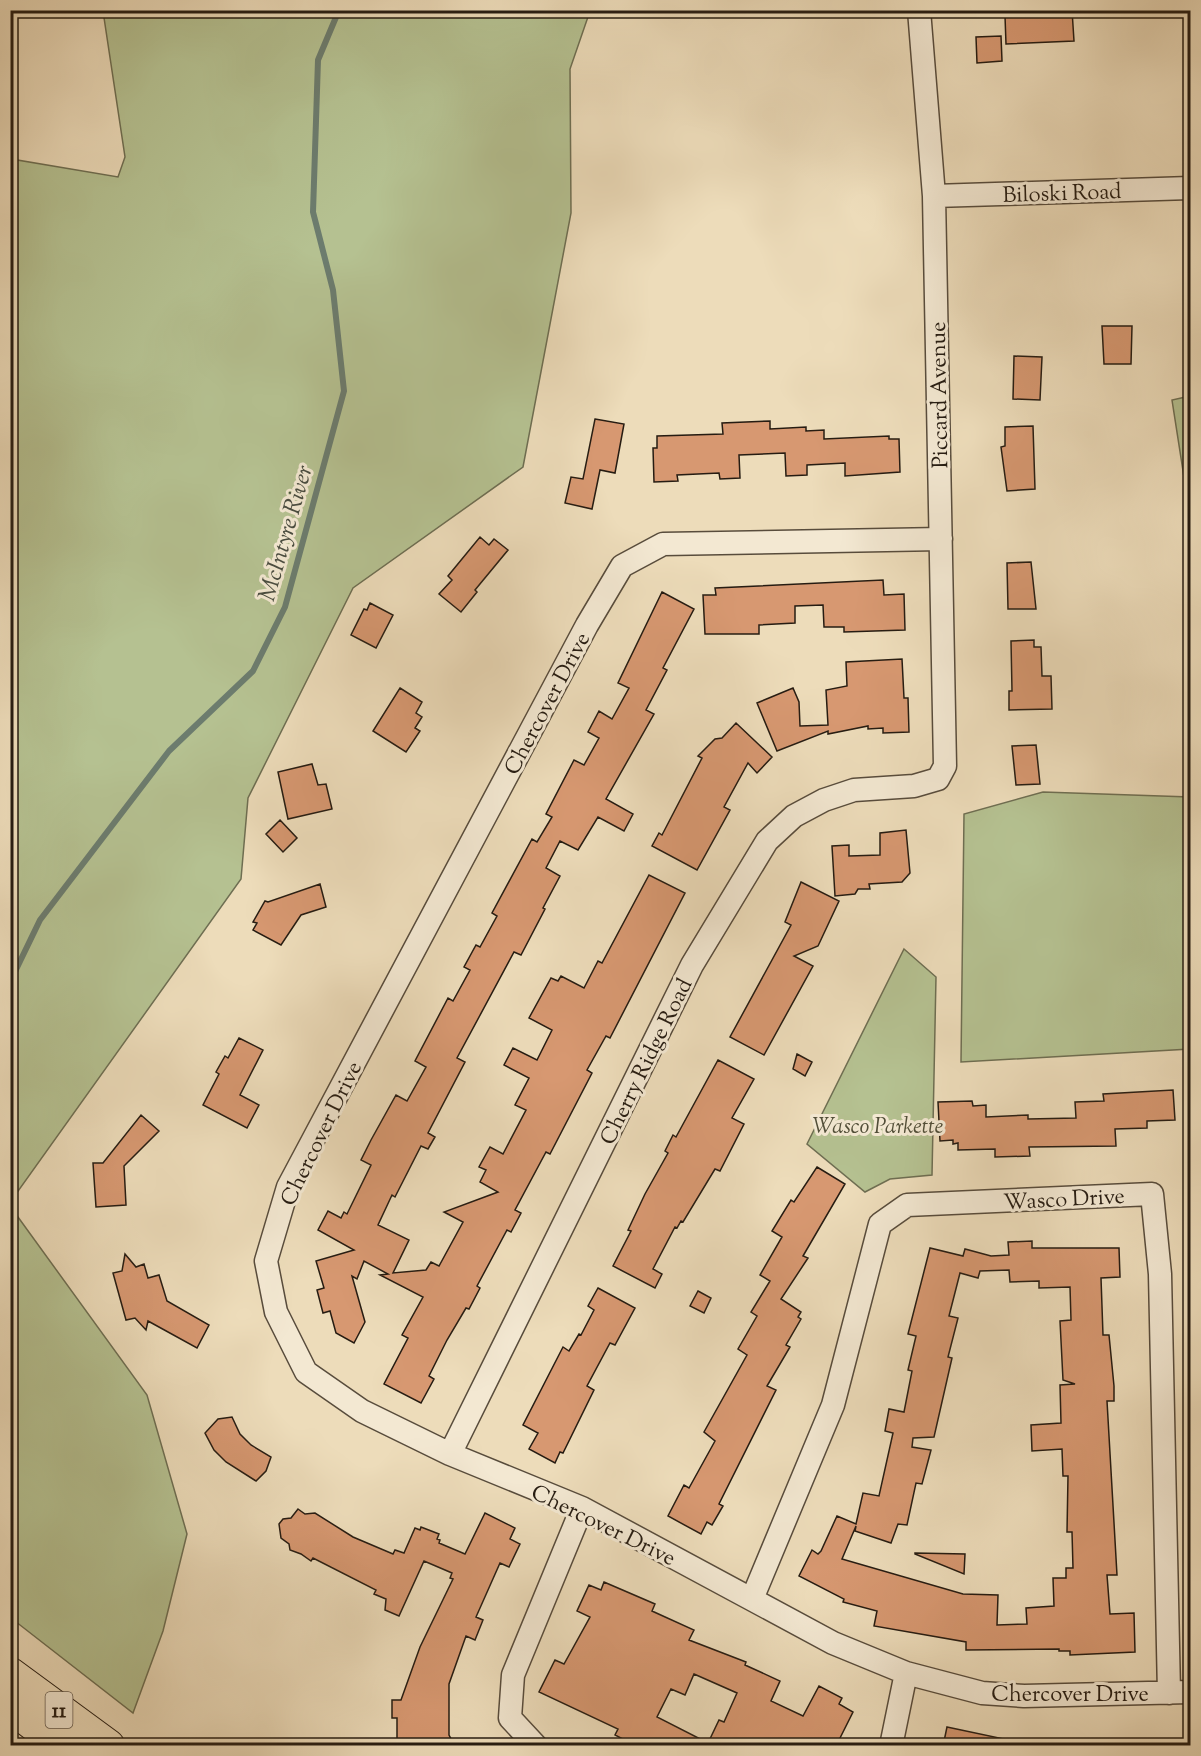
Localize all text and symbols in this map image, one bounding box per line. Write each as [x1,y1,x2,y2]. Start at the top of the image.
street label: Biloski Road [1002,177,1122,213]
street label: Piccard Avenue [924,321,958,469]
water label: McIntyre River [251,461,323,606]
street label: Chercover Drive [498,627,600,781]
street label: Cherry Ridge Road [593,974,702,1151]
street label: Chercover Drive [274,1057,372,1212]
park label: Wasco Parkette [813,1112,944,1144]
street label: Wasco Drive [1003,1182,1126,1220]
street label: Chercover Drive [525,1478,680,1576]
street label: Chercover Drive [991,1680,1149,1712]
road number: 11 [46,1692,72,1728]

